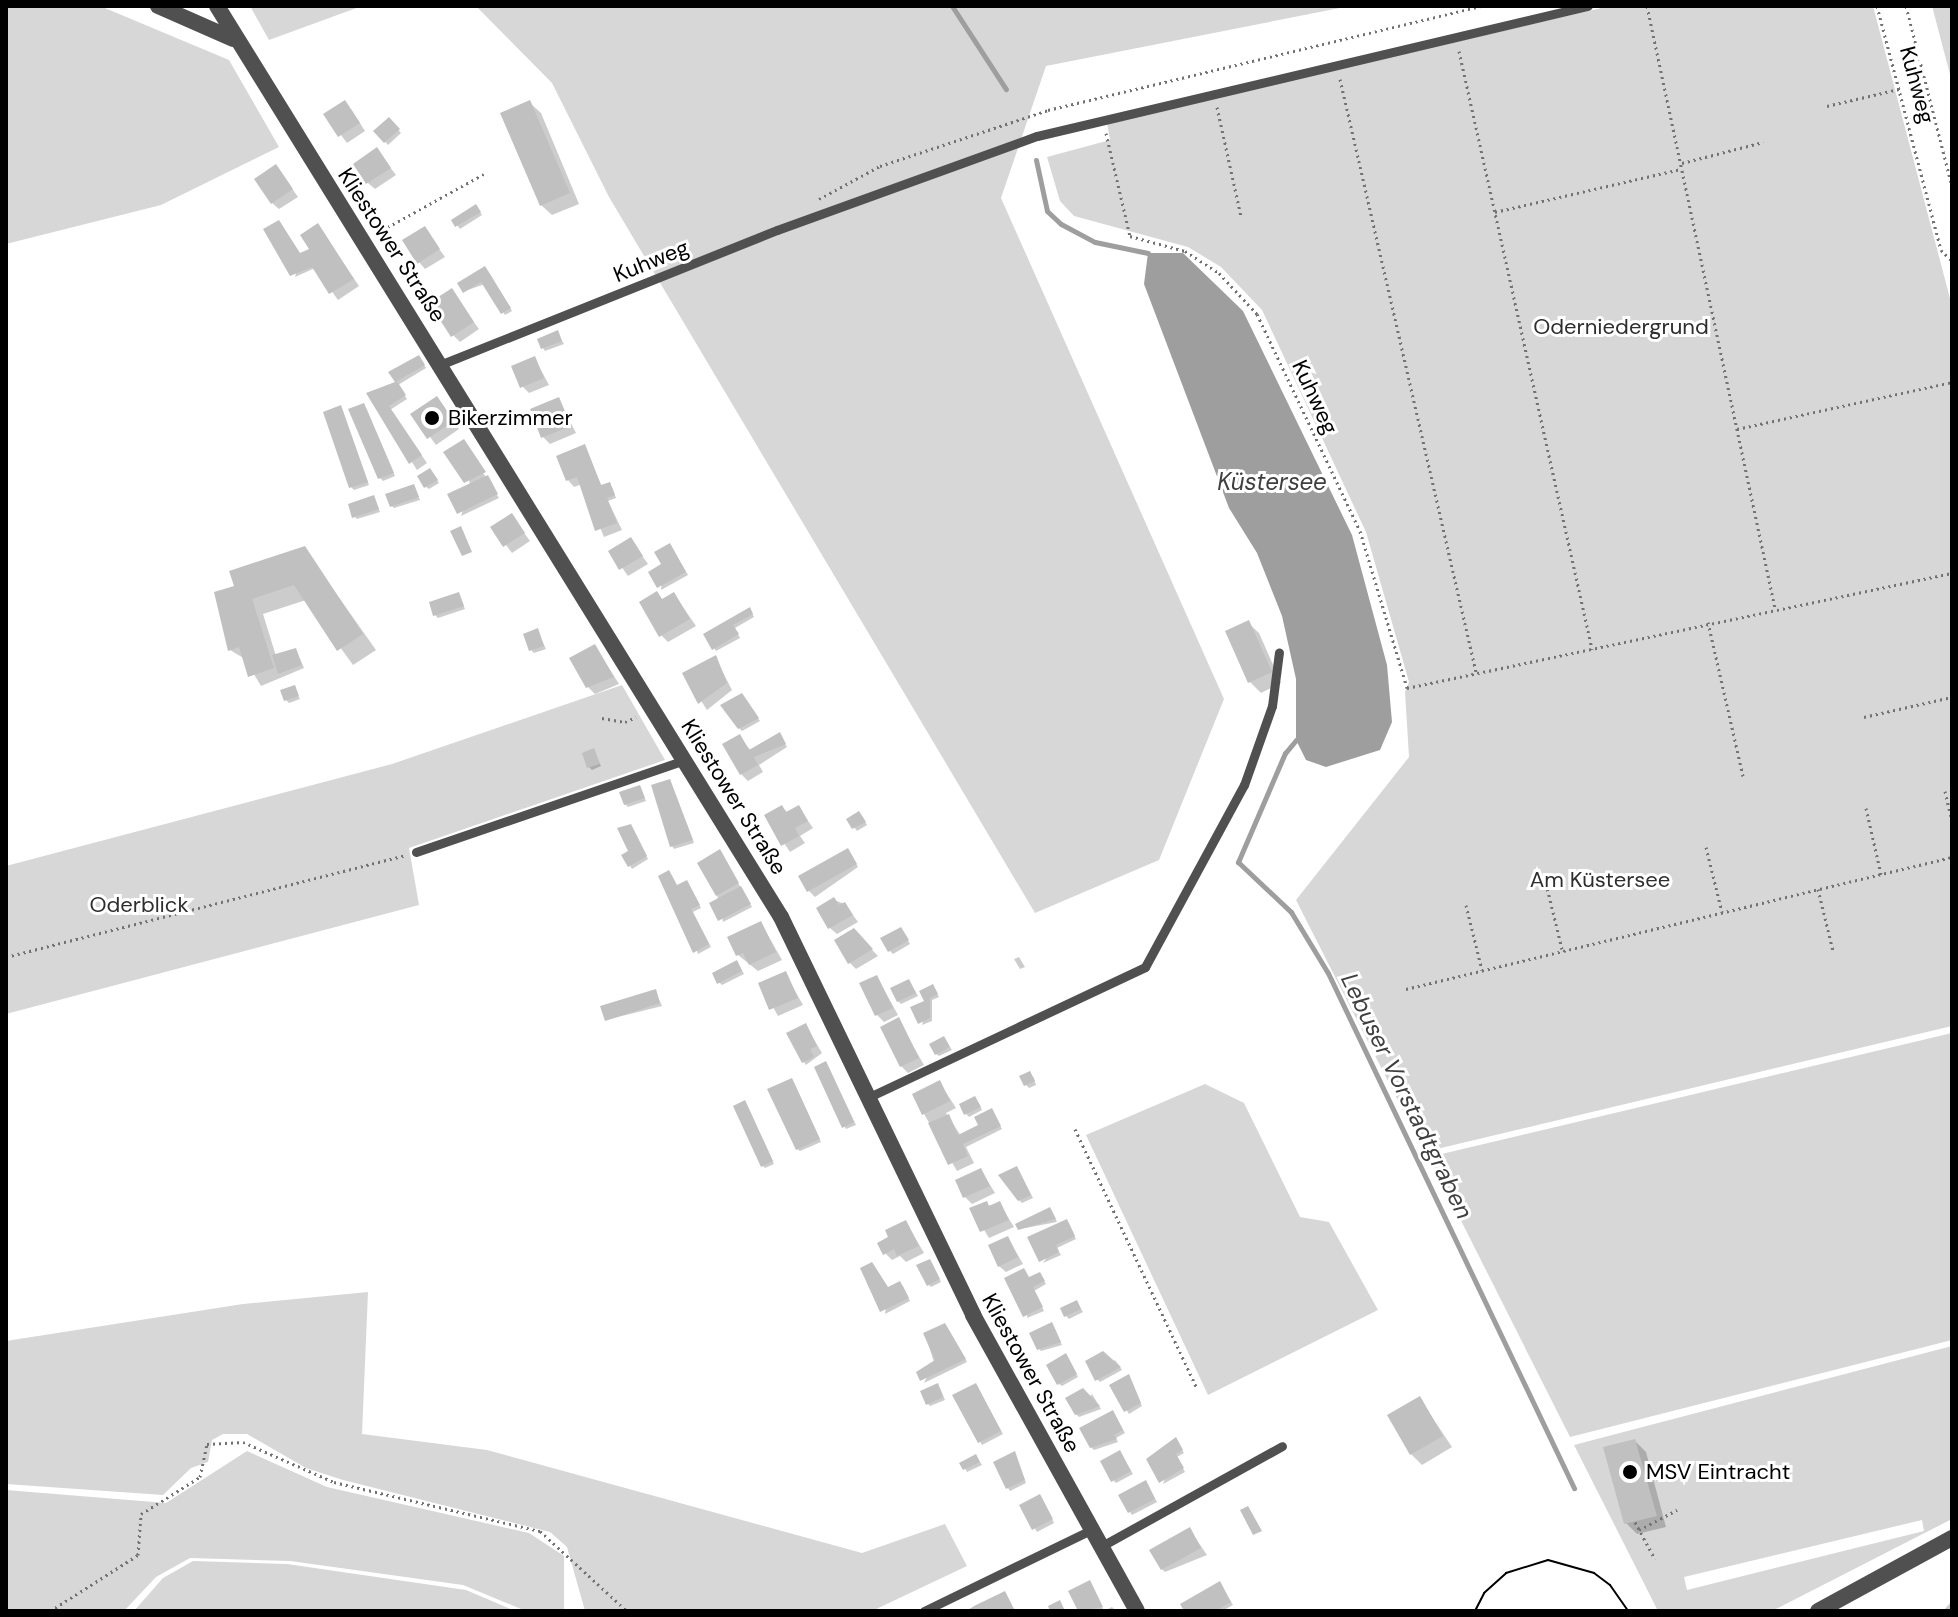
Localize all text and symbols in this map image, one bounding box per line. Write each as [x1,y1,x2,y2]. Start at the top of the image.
street label: Kuhweg [1894,44,1940,126]
street label: Kliestower Straße [332,163,452,327]
street label: Kuhweg [610,234,692,288]
park label: Oderniedergrund [1533,314,1709,340]
street label: Kuhweg [1286,356,1344,438]
place label: Bikerzimmer [448,405,573,431]
marker: Bikerzimmer [423,409,441,427]
water label: Küstersee [1217,468,1327,496]
street label: Kliestower Straße [676,714,792,880]
park label: Am Küstersee [1530,867,1670,893]
park label: Oderblick [89,892,189,918]
water label: Lebuser Vorstadtgraben [1335,968,1479,1224]
street label: Kliestower Straße [976,1289,1086,1457]
place label: MSV Eintracht [1646,1459,1790,1485]
marker: MSV Eintracht [1621,1463,1639,1481]

